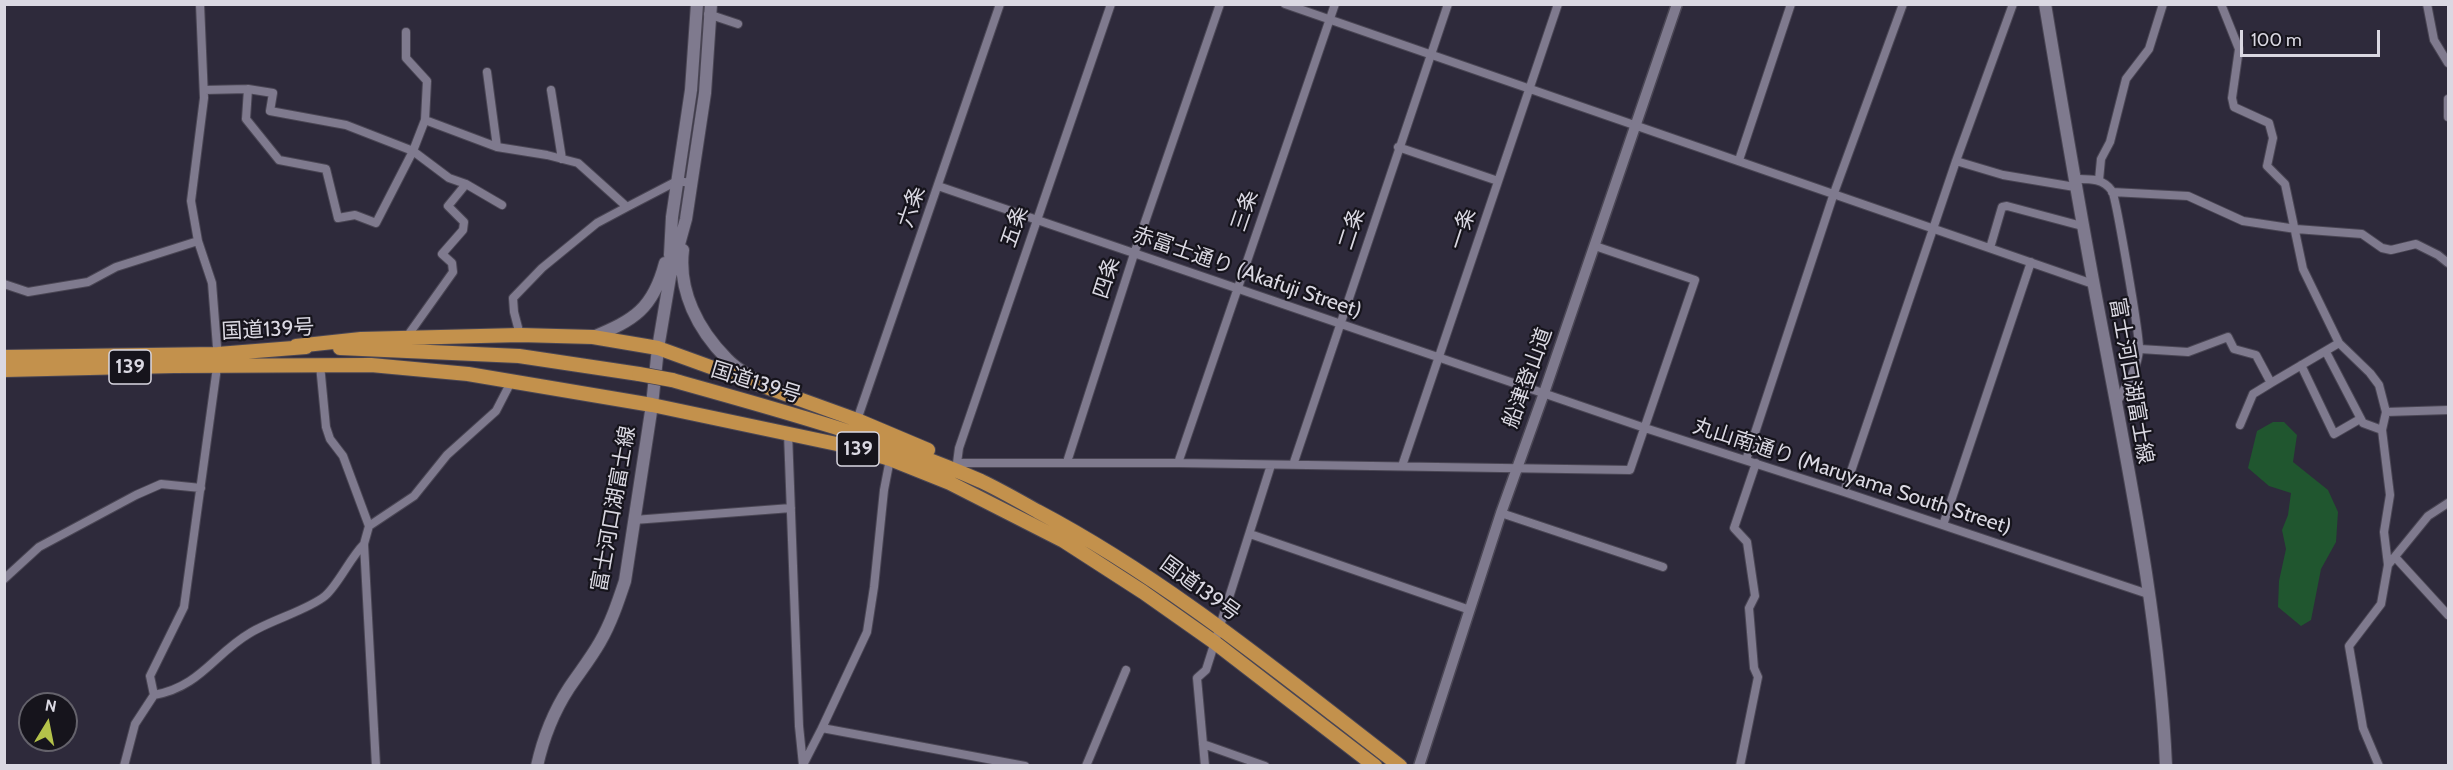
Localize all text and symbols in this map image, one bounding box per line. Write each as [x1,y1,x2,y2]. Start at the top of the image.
scale bar [2243,18,2382,56]
text: 100 m [2251,29,2302,51]
street label: 六条 [893,183,931,231]
street label: 三条 [1226,187,1264,235]
street label: 五条 [996,203,1034,251]
street label: 二条 [1334,205,1370,253]
street label: 一条 [1445,205,1481,253]
street label: 赤富士通り (Akafuji Street) [1129,222,1365,324]
street label: 四条 [1089,254,1125,302]
street label: 富士河口湖富士線 [2104,296,2158,466]
street label: 国道139号 [221,315,315,345]
street label: 船津登山道 [1498,324,1558,432]
road number: 139 [109,350,151,384]
street label: 国道139号 [708,357,804,409]
street label: 丸山南通り (Maruyama South Street) [1690,414,2014,540]
street label: 富士河口湖富士線 [587,424,641,594]
road number: 139 [837,432,879,466]
street label: 国道139号 [1155,551,1245,627]
north arrow [18,692,78,752]
text: N [44,695,58,716]

